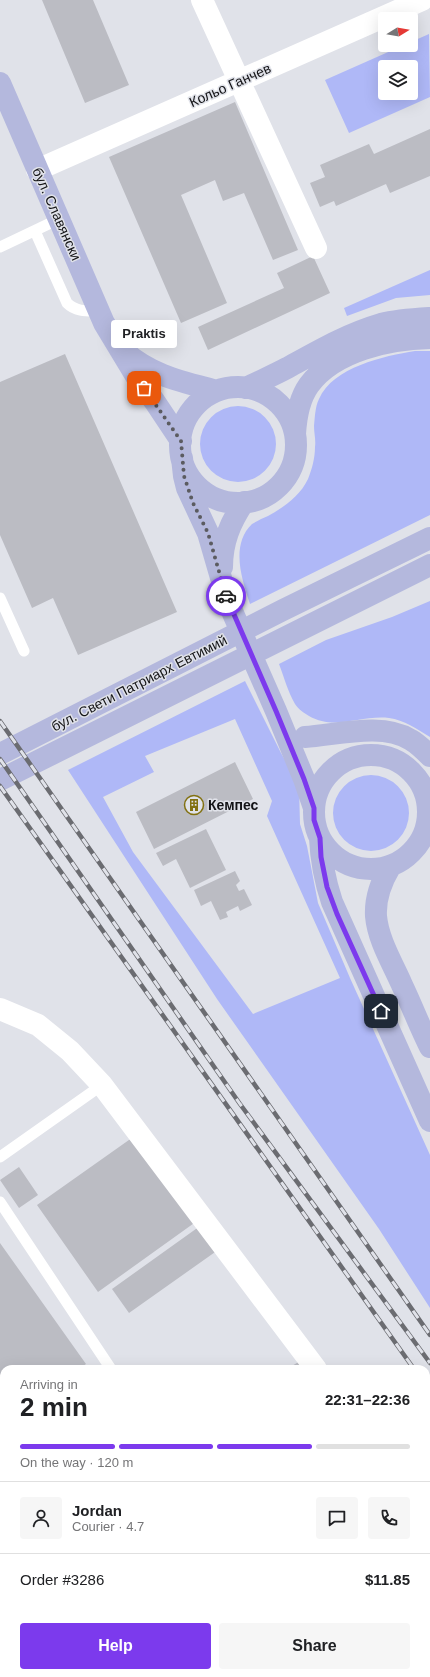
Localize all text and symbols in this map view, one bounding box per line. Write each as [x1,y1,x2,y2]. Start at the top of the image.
north arrow [378,12,418,52]
map controls [378,12,418,100]
street label: Кольо Ганчев [187,60,273,110]
button: layers [378,60,418,100]
street label: бул. Славянски [29,165,85,263]
callout: Praktis [111,320,177,348]
text: Praktis [122,326,166,341]
pin [127,371,161,405]
icon: bag [133,377,155,399]
courier [206,576,246,616]
icon: car [215,585,237,607]
street label: бул. Свети Патриарх Евтимий [48,632,230,734]
building icon: Кемпес [183,794,205,816]
place label: Кемпес [208,797,259,813]
pin [364,994,398,1028]
icon: home [370,1000,392,1022]
text: Arriving in [20,1377,78,1392]
text: 22:31–22:36 [325,1391,410,1408]
text: 2 min [20,1392,88,1422]
text: On the way · 120 m [20,1455,133,1470]
button: person [20,1497,62,1539]
button: chat [316,1497,358,1539]
button: phone [368,1497,410,1539]
text: Jordan [72,1502,122,1519]
text: Courier · 4.7 [72,1519,144,1534]
text: Order #3286 [20,1571,104,1588]
text: $11.85 [365,1571,410,1588]
button: Help [20,1623,211,1669]
button: Share [219,1623,410,1669]

